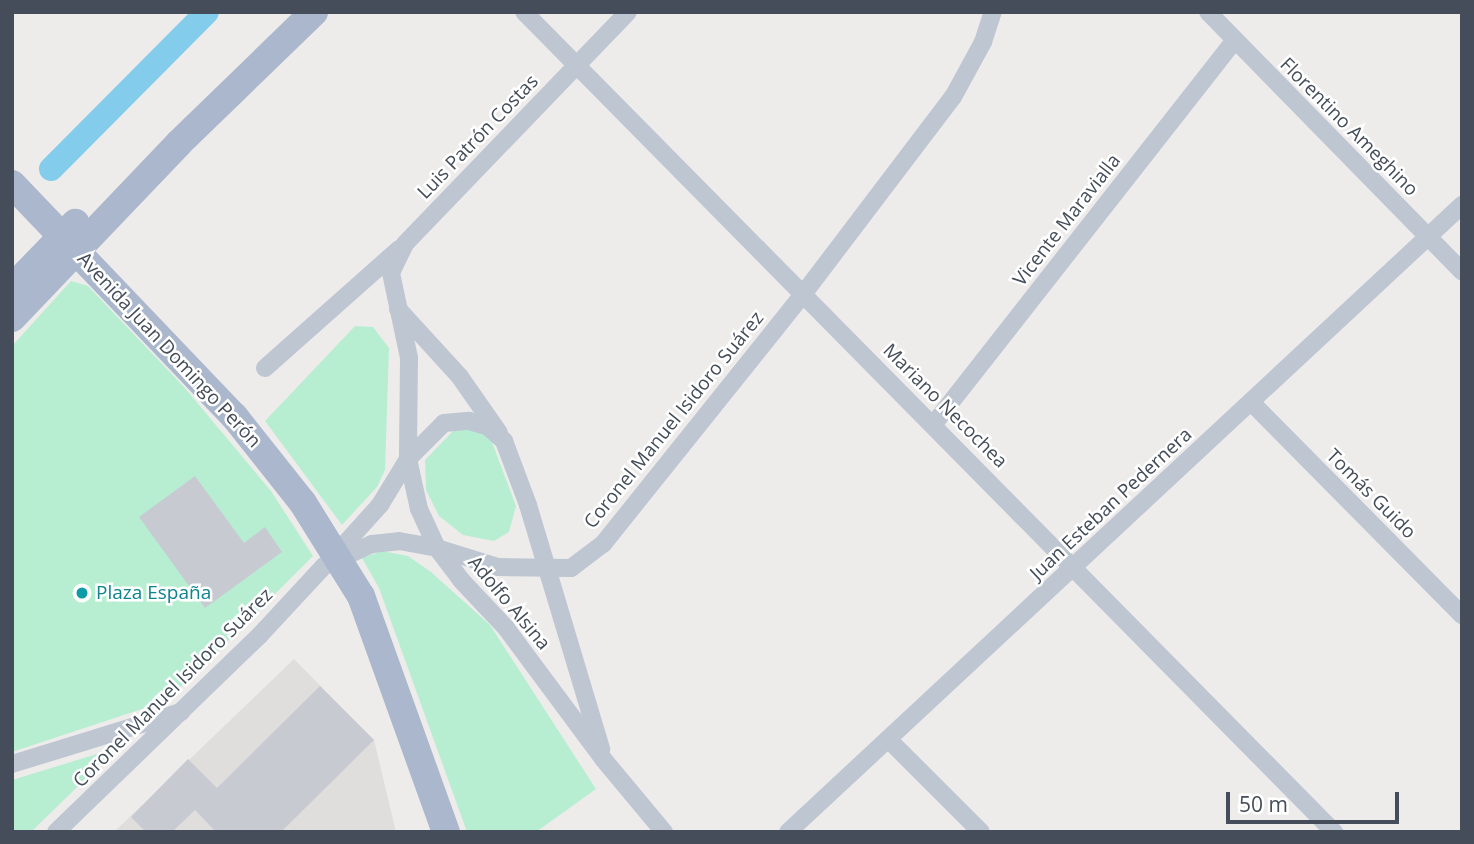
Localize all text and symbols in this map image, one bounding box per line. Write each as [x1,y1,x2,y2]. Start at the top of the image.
street label: Florentino Ameghino [1275,53,1423,201]
street label: Luis Patrón Costas [413,70,543,204]
street label: Vicente Maravialla [1008,150,1126,290]
street label: Avenida Juan Domingo Perón [73,248,265,452]
street label: Coronel Manuel Isidoro Suárez [579,307,769,533]
street label: Mariano Necochea [878,339,1012,473]
street label: Juan Esteban Pedernera [1026,423,1196,585]
street label: Tomás Guido [1321,444,1421,544]
street label: Adolfo Alsina [463,551,555,655]
place label: Plaza España [96,582,211,604]
street label: Coronel Manuel Isidoro Suárez [69,584,277,792]
marker: Plaza España [74,585,90,601]
scale bar [1229,778,1402,822]
text: 50 m [1239,790,1288,818]

